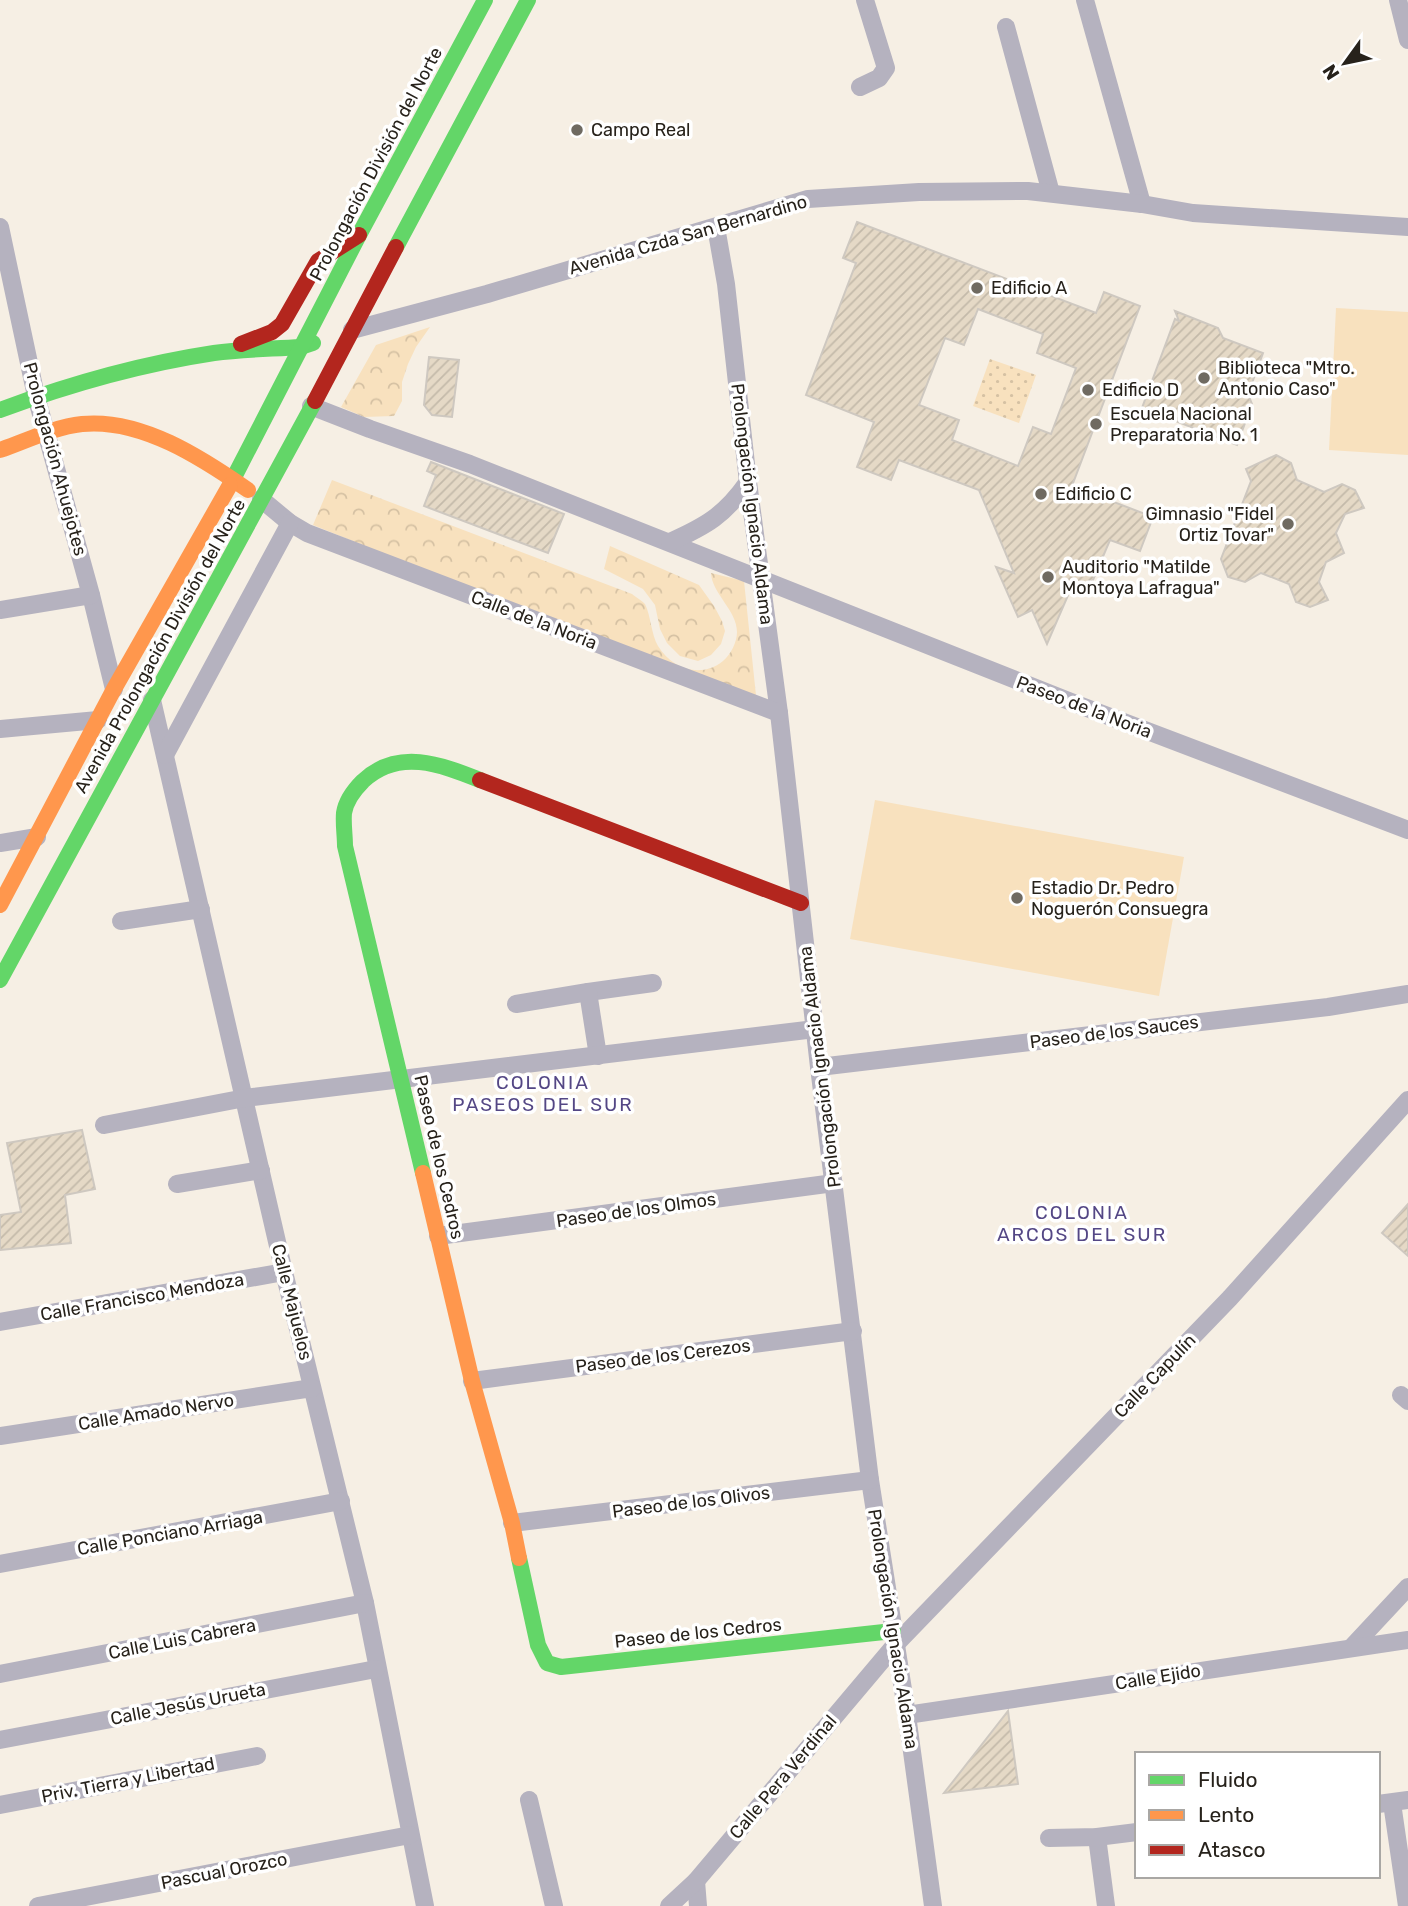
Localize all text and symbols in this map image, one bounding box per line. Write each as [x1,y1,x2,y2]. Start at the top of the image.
north arrow [1310,28,1380,98]
street label: Prolongación División del Norte [305,43,447,285]
text: N [1318,60,1345,84]
place label: Campo Real [591,119,690,141]
marker: Campo Real [569,122,585,138]
street label: Avenida Czda San Bernardino [566,190,810,280]
place label: Edificio A [991,277,1067,299]
marker: Edificio A [969,280,985,296]
place label: Biblioteca "Mtro. Antonio Caso" [1218,357,1355,400]
street label: Prolongación Ahuejotes [19,360,91,558]
marker: Biblioteca "Mtro. Antonio Caso" [1196,370,1212,386]
place label: Edificio D [1102,379,1179,401]
street label: Prolongación Ignacio Aldama [726,382,778,626]
marker: Edificio D [1080,382,1096,398]
place label: Escuela Nacional Preparatoria No. 1 [1110,403,1258,446]
marker: Escuela Nacional Preparatoria No. 1 [1088,416,1104,432]
place label: Edificio C [1055,483,1132,505]
marker: Edificio C [1033,486,1049,502]
street label: Avenida Prolongación División del Norte [70,495,250,797]
place label: Gimnasio "Fidel Ortiz Tovar" [1145,503,1274,546]
marker: Gimnasio "Fidel Ortiz Tovar" [1280,516,1296,532]
place label: Auditorio "Matilde Montoya Lafragua" [1062,556,1220,599]
marker: Auditorio "Matilde Montoya Lafragua" [1040,569,1056,585]
street label: Calle de la Noria [468,586,600,654]
street label: Paseo de la Noria [1013,671,1155,743]
place label: Estadio Dr. Pedro Noguerón Consuegra [1031,877,1209,920]
marker: Estadio Dr. Pedro Noguerón Consuegra [1009,890,1025,906]
street label: Prolongación Ignacio Aldama [794,945,846,1189]
street label: Paseo de los Sauces [1028,1011,1200,1053]
district label: COLONIA PASEOS DEL SUR [452,1071,634,1116]
street label: Paseo de los Cedros [409,1073,469,1241]
street label: Paseo de los Olmos [555,1188,717,1232]
district label: COLONIA ARCOS DEL SUR [997,1201,1167,1246]
street label: Calle Majuelos [267,1242,317,1362]
street label: Calle Francisco Mendoza [38,1268,246,1326]
street label: Calle Capulín [1109,1329,1201,1423]
street label: Paseo de los Cerezos [574,1334,752,1378]
street label: Calle Amado Nervo [76,1389,236,1435]
street label: Paseo de los Olivos [611,1481,771,1523]
street label: Calle Ponciano Arriaga [76,1506,264,1560]
street label: Prolongación Ignacio Aldama [863,1507,923,1751]
street label: Paseo de los Cedros [613,1613,783,1653]
street label: Calle Luis Cabrera [106,1614,258,1664]
street label: Calle Ejido [1114,1659,1202,1695]
street label: Calle Jesús Urueta [109,1678,267,1730]
street label: Calle Pera Verdinal [725,1711,841,1843]
street label: Priv. Tierra y Libertad [39,1752,217,1808]
legend [1135,1752,1380,1878]
text: Fluido [1198,1767,1258,1792]
text: Lento [1198,1802,1254,1827]
text: Atasco [1198,1837,1266,1862]
street label: Pascual Orozco [159,1848,289,1894]

